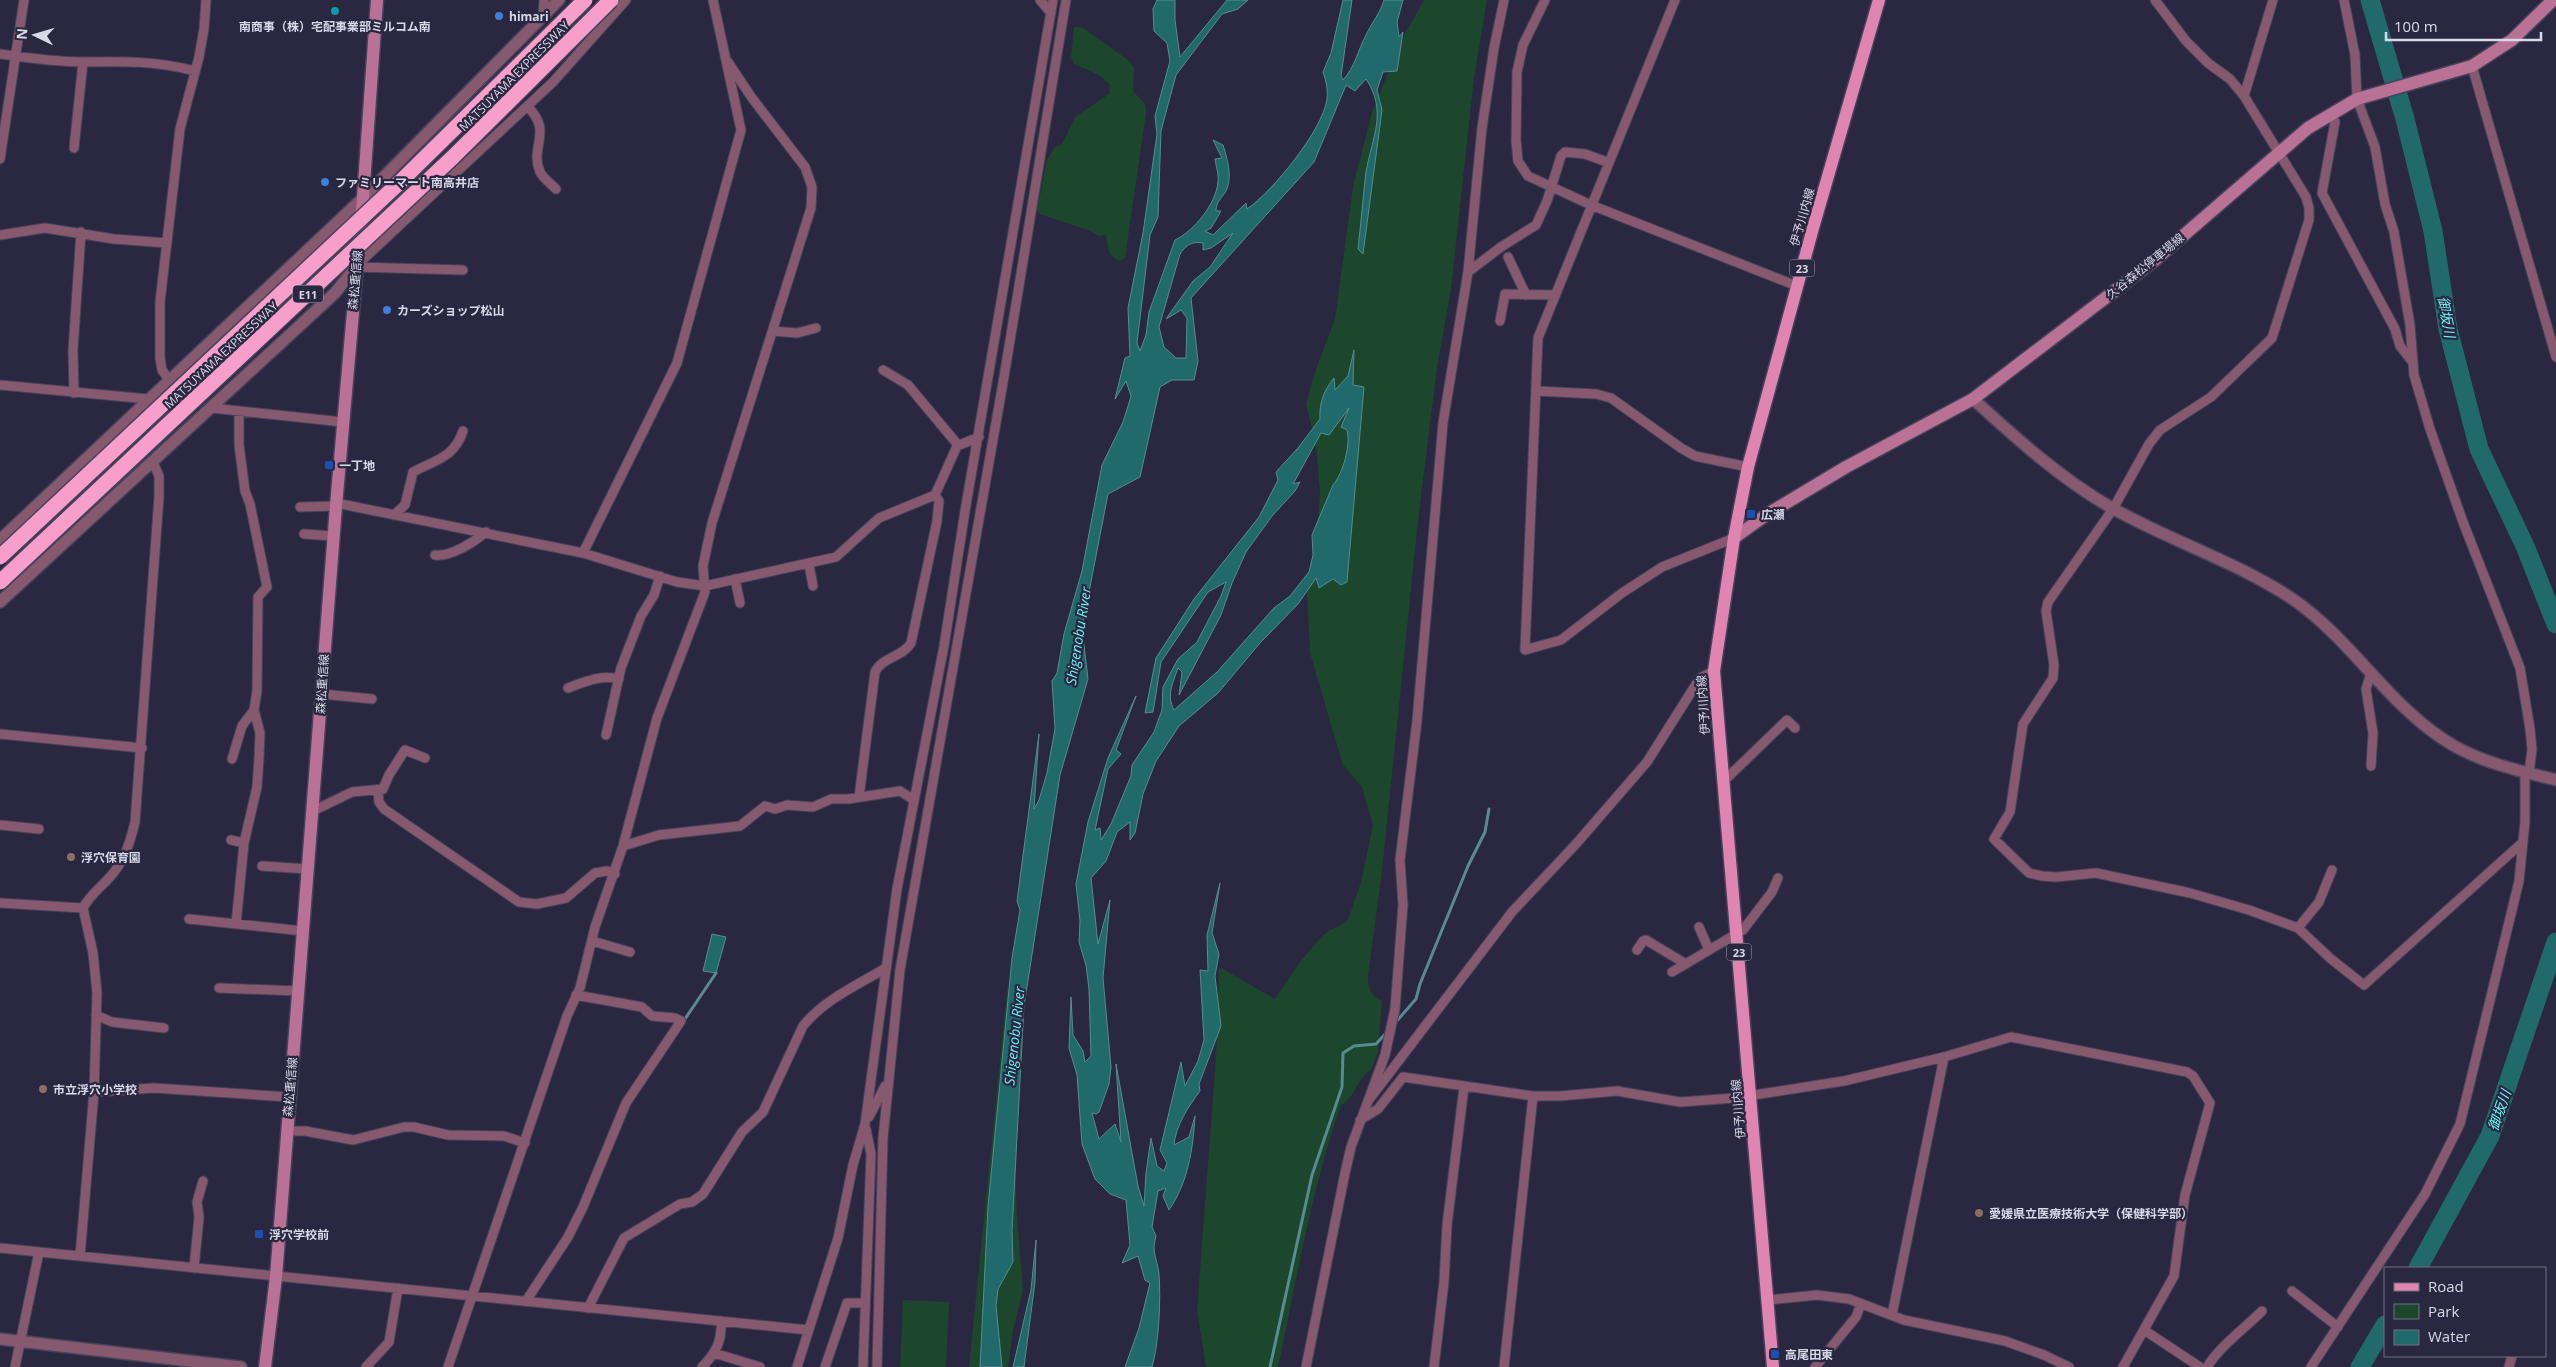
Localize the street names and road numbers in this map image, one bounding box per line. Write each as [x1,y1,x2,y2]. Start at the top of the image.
street label: MATSUYAMA EXPRESSWAY [455,17,573,135]
street label: 伊予川内線 [1786,186,1818,248]
street label: 久谷森松停車場線 [2102,229,2188,303]
street label: 森松重信線 [344,249,366,311]
road number: 23 [1790,260,1814,276]
road number: E11 [293,286,323,302]
street label: MATSUYAMA EXPRESSWAY [161,298,282,412]
street label: 森松重信線 [311,653,333,715]
street label: 伊予川内線 [1692,674,1714,736]
road number: 23 [1726,944,1752,960]
street label: 森松重信線 [279,1056,301,1118]
street label: 伊予川内線 [1727,1078,1749,1140]

